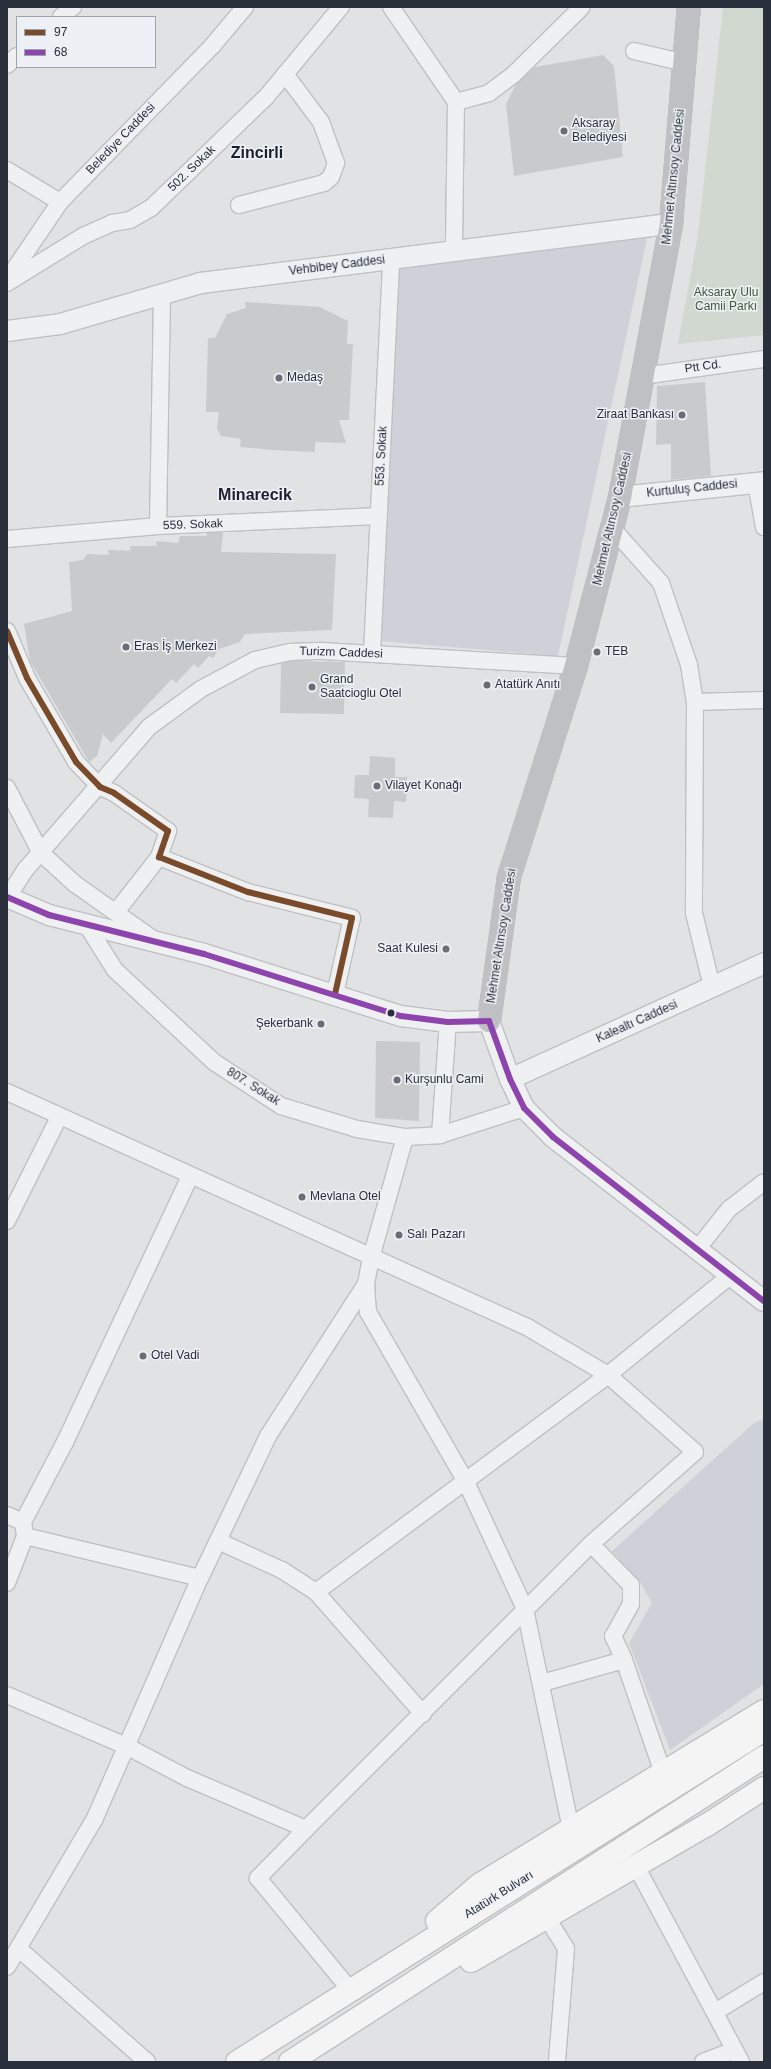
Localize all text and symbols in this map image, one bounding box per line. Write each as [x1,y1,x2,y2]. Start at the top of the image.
legend [16,16,156,68]
text: 97 [54,25,67,39]
text: 68 [54,45,67,59]
street label: Belediye Caddesi [83,100,159,178]
street label: Mehmet Altınsoy Caddesi [660,108,688,246]
place label: Aksaray Belediyesi [572,117,627,145]
marker: Aksaray Belediyesi [559,126,569,136]
street label: 502. Sokak [165,143,219,195]
district label: Zincirli [231,143,283,163]
street label: Vehbibey Caddesi [288,253,386,279]
park label: Aksaray Ulu Camii Parkı [694,286,758,314]
street label: Ptt Cd. [684,357,722,377]
place label: Medaş [287,371,323,385]
marker: Medaş [274,373,284,383]
place label: Ziraat Bankası [597,408,674,422]
marker: Ziraat Bankası [677,410,687,420]
street label: 553. Sokak [373,426,391,486]
street label: Mehmet Altınsoy Caddesi [591,451,635,587]
street label: Kurtuluş Caddesi [646,477,738,501]
district label: Minarecik [218,485,292,505]
street label: 559. Sokak [163,517,223,533]
place label: Eras İş Merkezi [134,640,217,654]
marker: Eras İş Merkezi [121,642,131,652]
street label: Turizm Caddesi [299,644,383,662]
place label: TEB [605,645,628,659]
marker: TEB [592,647,602,657]
place label: Grand Saatcioglu Otel [320,673,401,701]
place label: Atatürk Anıtı [495,678,561,692]
marker: Atatürk Anıtı [482,680,492,690]
marker: Grand Saatcioglu Otel [307,682,317,692]
place label: Vilayet Konağı [385,779,462,793]
marker: Vilayet Konağı [372,781,382,791]
street label: Mehmet Altınsoy Caddesi [484,867,520,1005]
place label: Saat Kulesi [377,942,438,956]
marker: Saat Kulesi [441,944,451,954]
street label: Kalealtı Caddesi [594,998,680,1046]
unlabelled marker [386,1008,396,1018]
place label: Şekerbank [256,1017,313,1031]
marker: Şekerbank [316,1019,326,1029]
street label: 807. Sokak [224,1065,282,1109]
place label: Kurşunlu Cami [405,1073,484,1087]
marker: Kurşunlu Cami [392,1075,402,1085]
place label: Mevlana Otel [310,1190,381,1204]
marker: Mevlana Otel [297,1192,307,1202]
place label: Salı Pazarı [407,1228,466,1242]
marker: Salı Pazarı [394,1230,404,1240]
place label: Otel Vadi [151,1349,199,1363]
marker: Otel Vadi [138,1351,148,1361]
street label: Atatürk Bulvarı [462,1868,536,1922]

